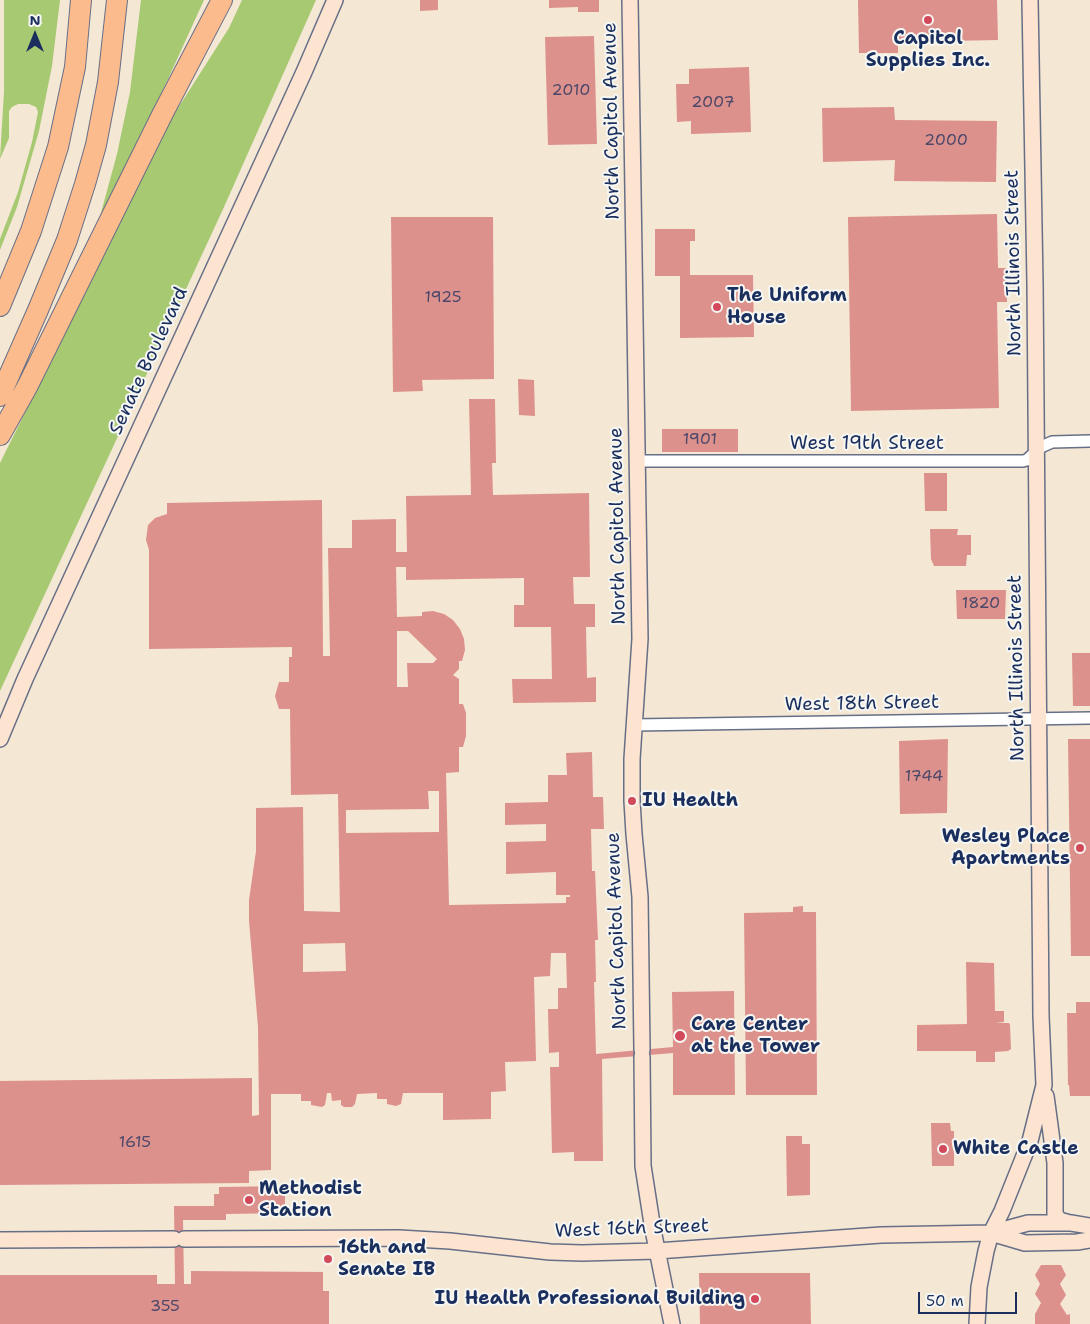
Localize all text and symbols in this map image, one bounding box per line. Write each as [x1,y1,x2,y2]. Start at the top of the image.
north arrow [10,10,60,60]
text: N [29,11,41,29]
marker: Capitol Supplies Inc. [922,14,934,26]
street label: North Capitol Avenue [599,22,625,220]
place label: Capitol Supplies Inc. [866,28,990,72]
house number: 2010 [552,81,590,101]
house number: 2007 [691,93,735,113]
house number: 2000 [924,131,968,151]
street label: North Illinois Street [1001,169,1027,357]
street label: Senate Boulevard [105,284,193,438]
place label: The Uniform House [727,285,847,329]
house number: 1925 [424,288,462,308]
marker: The Uniform House [711,301,723,313]
street label: North Capitol Avenue [605,427,631,625]
house number: 1901 [683,430,717,450]
street label: West 19th Street [790,433,944,455]
street label: North Illinois Street [1004,574,1030,762]
house number: 1820 [962,594,1000,614]
street label: West 18th Street [784,691,940,717]
house number: 1744 [905,767,943,787]
place label: IU Health [642,790,738,812]
marker: IU Health [626,795,638,807]
place label: Wesley Place Apartments [942,826,1070,870]
street label: North Capitol Avenue [602,832,632,1030]
marker: Wesley Place Apartments [1074,842,1086,854]
place label: Care Center at the Tower [691,1014,820,1058]
marker: Care Center at the Tower [673,1029,687,1043]
house number: 1615 [119,1133,151,1153]
place label: White Castle [953,1138,1079,1160]
marker: White Castle [937,1143,949,1155]
place label: Methodist Station [259,1178,362,1222]
marker: Methodist Station [243,1194,255,1206]
street label: West 16th Street [555,1215,709,1243]
place label: 16th and Senate IB [338,1237,435,1281]
marker: 16th and Senate IB [322,1253,334,1265]
scale bar [920,1282,1019,1314]
place label: IU Health Professional Building [435,1288,745,1310]
text: 50 m [926,1291,964,1311]
marker: IU Health Professional Building [749,1293,761,1305]
house number: 355 [150,1297,180,1317]

